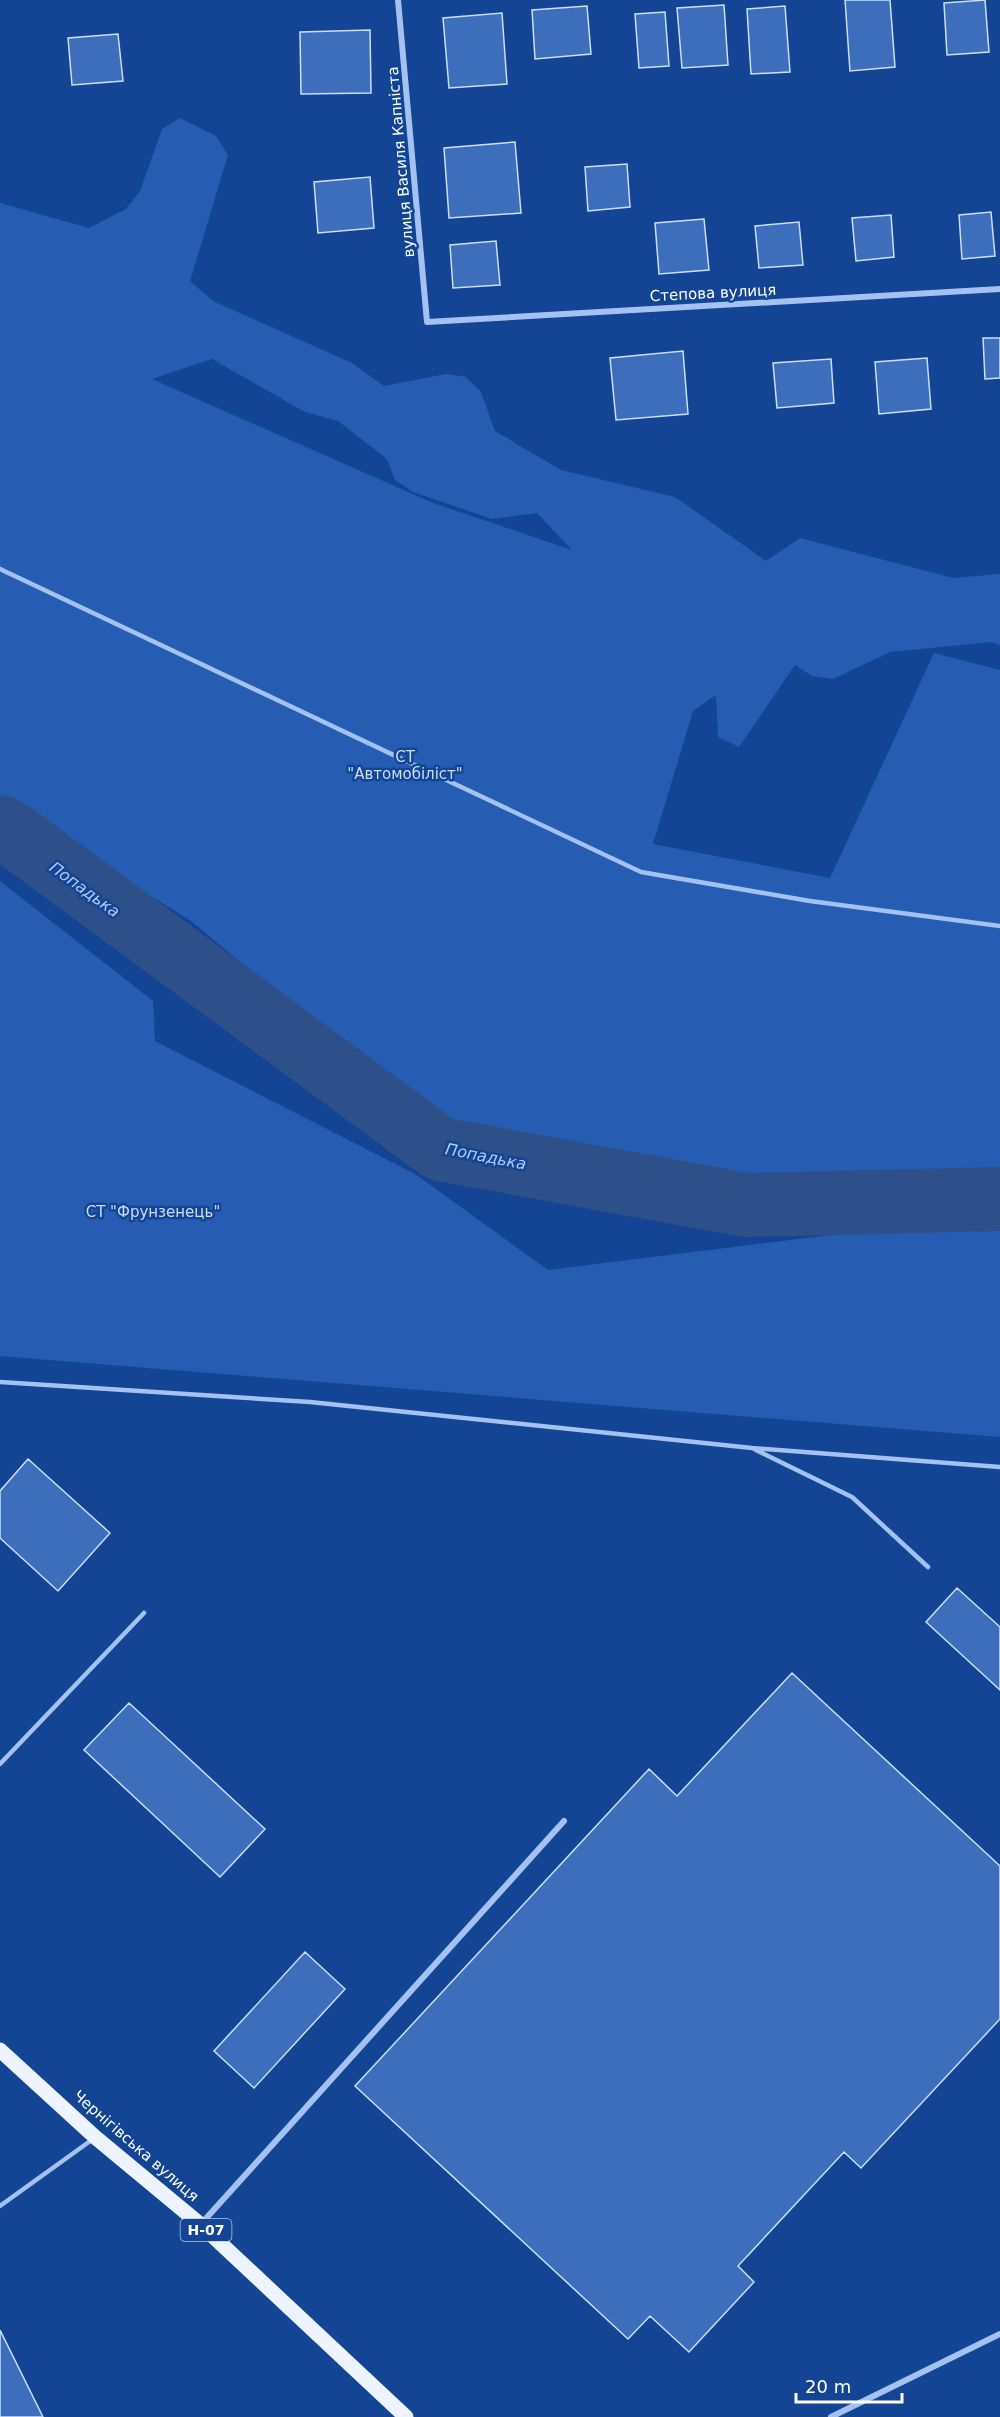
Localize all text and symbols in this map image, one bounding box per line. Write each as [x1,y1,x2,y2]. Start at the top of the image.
street label: вулиця Василя Капніста [384,66,418,258]
street label: Степова вулиця [649,281,777,305]
park label: СТ "Автомобіліст" [347,748,463,783]
water label: Попадька [46,858,123,921]
water label: Попадька [444,1139,528,1174]
park label: СТ "Фрунзенець" [86,1203,220,1221]
street label: Чернігівська вулиця [70,2087,202,2205]
road number: Н-07 [180,2219,232,2241]
scale bar [796,2366,902,2404]
text: 20 m [805,2376,851,2397]

